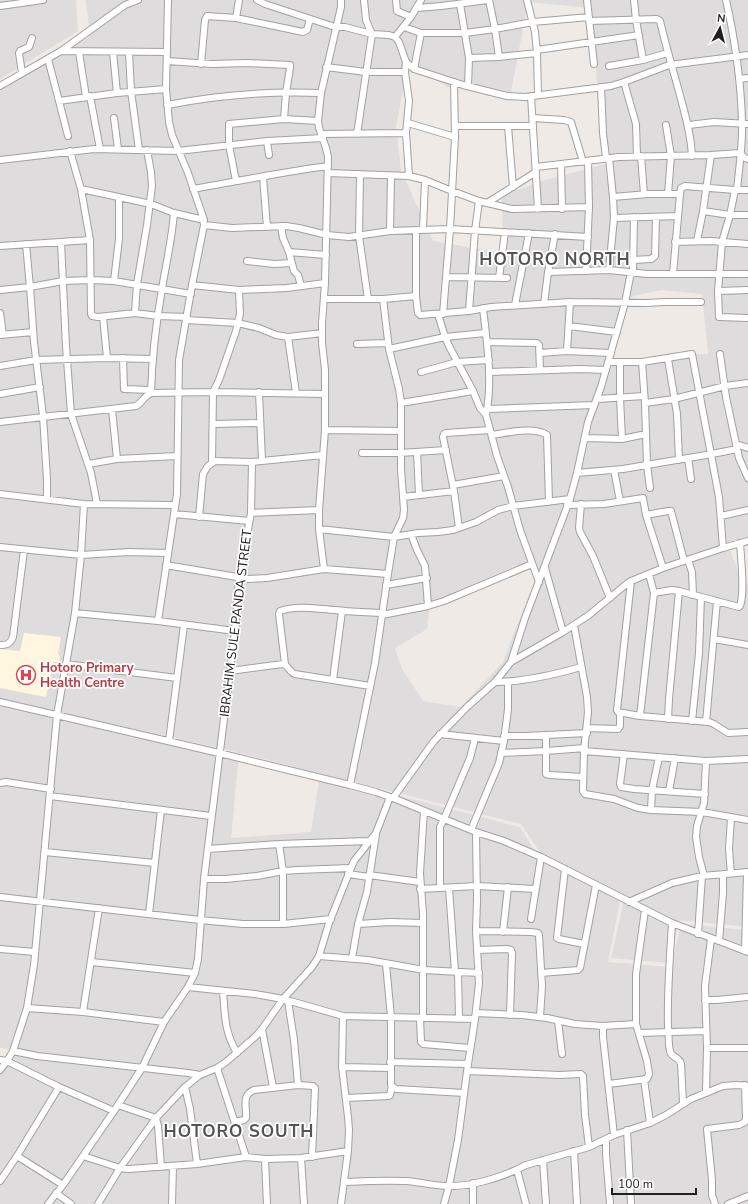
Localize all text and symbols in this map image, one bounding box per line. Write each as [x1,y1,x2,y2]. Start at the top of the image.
north arrow [700,8,740,48]
text: N [716,11,726,27]
district label: HOTORO NORTH [479,248,631,271]
street label: IBRAHIM SULE PANDA STREET [216,528,256,718]
place label: Hotoro Primary Health Centre [40,659,134,692]
hospital icon: Hotoro Primary Health Centre [15,664,37,686]
district label: HOTORO SOUTH [164,1120,314,1143]
scale bar [612,1170,696,1196]
text: 100 m [618,1176,653,1192]

